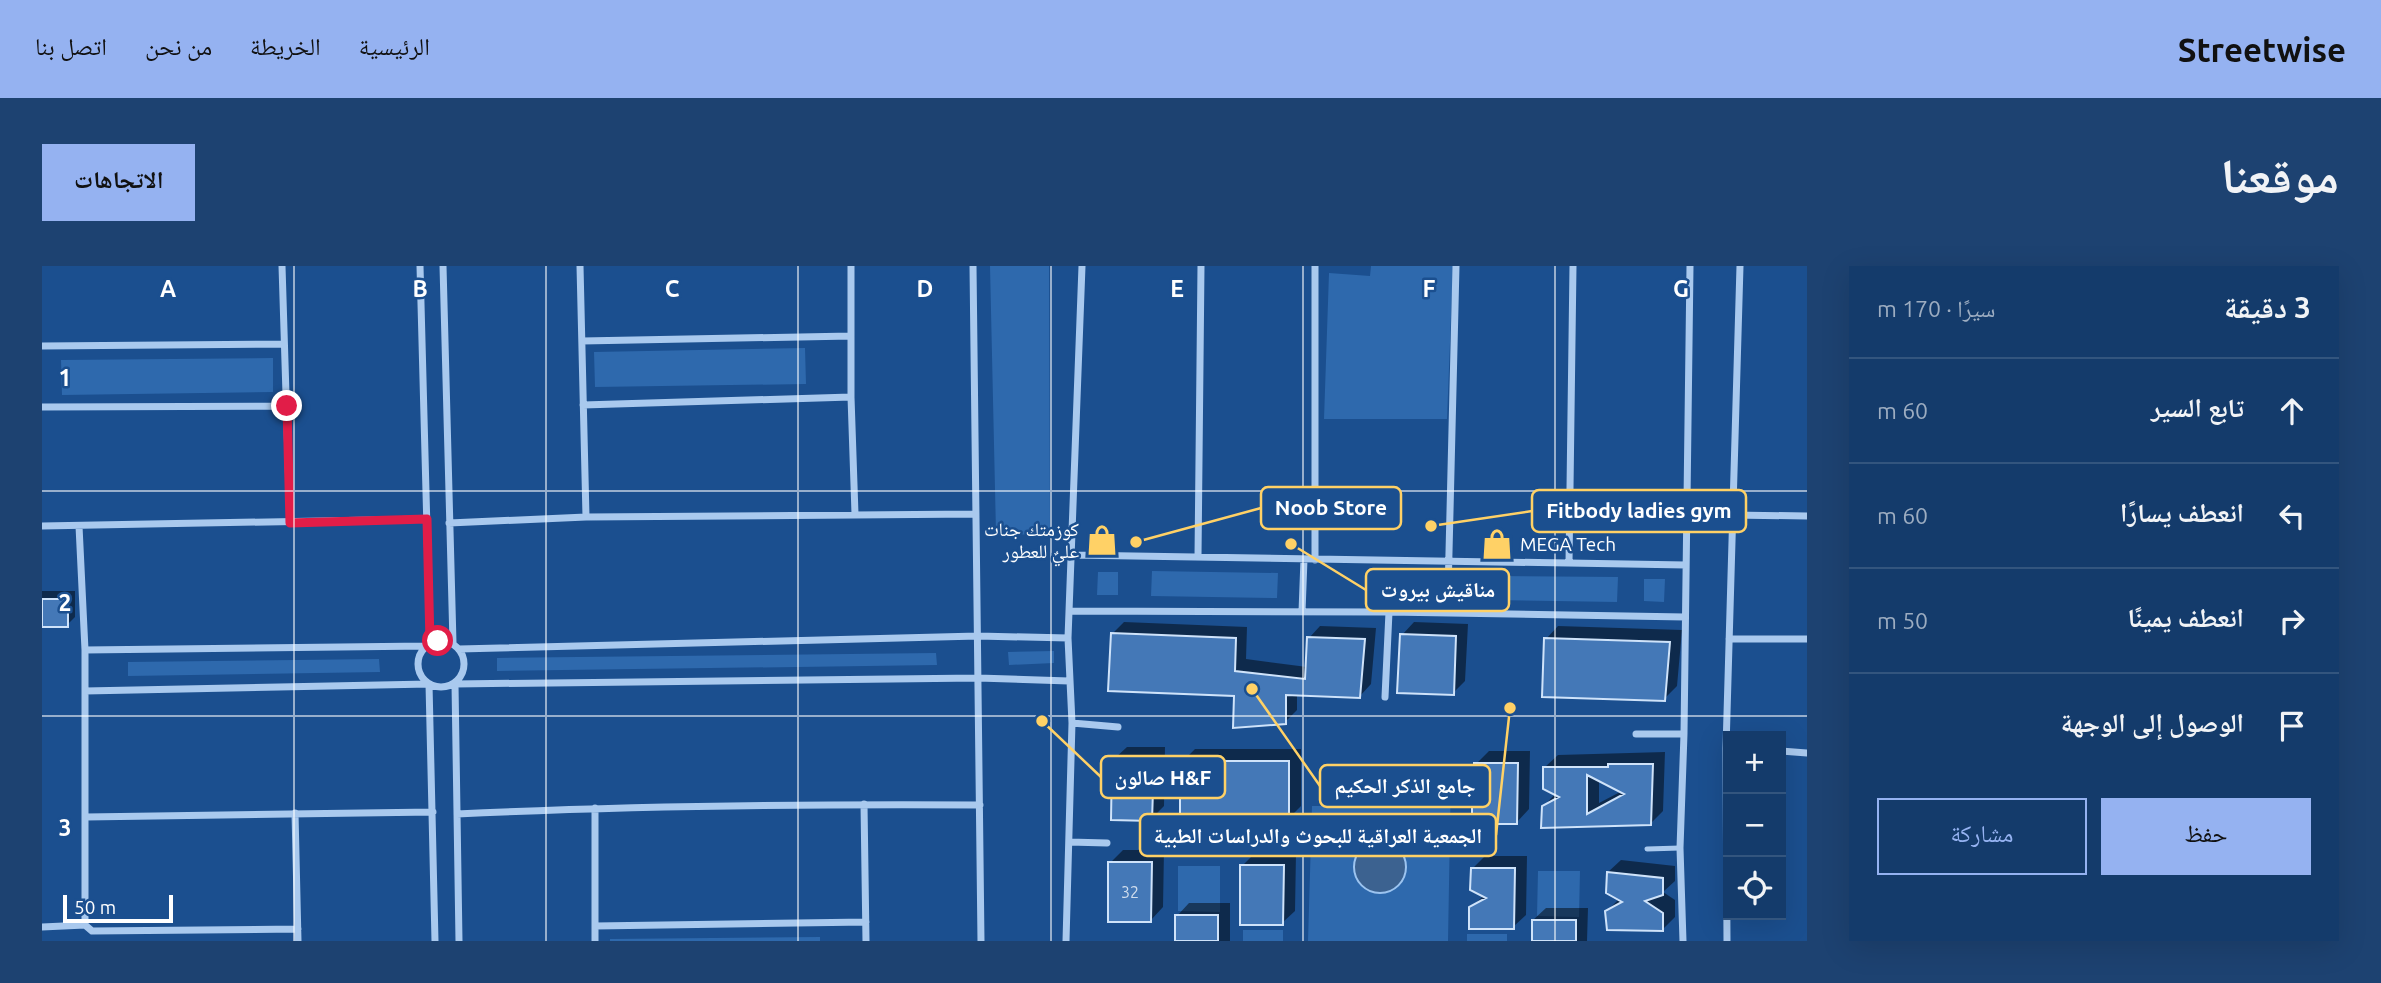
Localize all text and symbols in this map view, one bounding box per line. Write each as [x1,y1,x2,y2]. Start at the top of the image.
text: Streetwise [2178,31,2346,68]
text: اتصل بنا [35,33,107,60]
text: من نحن [145,33,212,60]
text: الخريطة [250,33,321,60]
text: الرئيسية [359,33,430,60]
button: الاتجاهات [42,144,195,221]
text: موقعنا [2221,147,2339,202]
text: A [160,276,176,301]
text: B [412,276,428,301]
text: C [665,276,680,301]
text: D [917,276,933,301]
text: E [1170,276,1184,301]
text: F [1423,276,1436,301]
text: G [1673,276,1689,301]
text: 3 دقيقة [2224,290,2311,324]
text: سيرًا · 170 m [1877,296,1995,321]
text: 1 [59,365,71,390]
route end [271,390,302,421]
icon: ahead [2273,392,2311,430]
text: تابع السير [2151,393,2244,422]
text: 60 m [1877,398,1928,423]
callout: Noob Store [1261,487,1401,529]
callout: Fitbody ladies gym [1532,490,1746,532]
text: Noob Store [1275,495,1387,519]
icon: left [2273,497,2311,535]
text: Fitbody ladies gym [1546,498,1732,522]
text: انعطف يسارًا [2120,498,2244,527]
text: 60 m [1877,503,1928,528]
place label: كوزمتك جنات عليٌ للعطور [984,518,1079,567]
shop icon: كوزمتك جنات عليٌ للعطور [1085,523,1119,557]
shop icon: MEGA Tech [1480,527,1514,561]
place label: MEGA Tech [1520,533,1616,555]
callout: مناقيش بيروت [1366,569,1509,611]
text: مناقيش بيروت [1381,577,1495,603]
text: 2 [59,590,71,615]
icon: right [2273,602,2311,640]
text: انعطف يمينًا [2128,603,2244,632]
text: 50 m [1877,608,1928,633]
route start [422,625,453,656]
icon: arrive [2273,707,2311,745]
text: الوصول إلى الوجهة [2061,708,2244,737]
map controls [1723,731,1786,920]
button: + [1723,731,1786,794]
callout: صالون H&F [1101,756,1225,798]
text: صالون H&F [1115,765,1212,790]
callout: جامع الذكر الحكيم [1320,765,1490,807]
text: جامع الذكر الحكيم [1334,773,1476,800]
button: − [1723,794,1786,857]
button: مشاركة [1877,798,2087,875]
button: حفظ [2101,798,2311,875]
callout: الجمعية العراقية للبحوث والدراسات الطبية [1140,814,1496,856]
text: 3 [59,815,71,840]
text: الجمعية العراقية للبحوث والدراسات الطبية [1154,823,1482,848]
button: locate [1723,857,1786,920]
house number: 32 [1121,883,1139,901]
scale bar [63,892,173,924]
text: 50 m [74,896,116,918]

